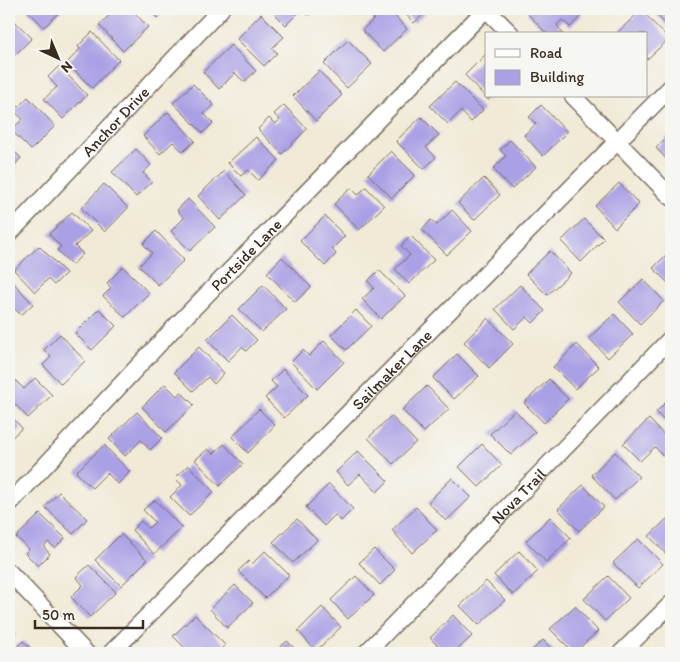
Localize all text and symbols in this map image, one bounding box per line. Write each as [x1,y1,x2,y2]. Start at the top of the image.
north arrow [32,32,82,82]
legend [485,32,648,98]
text: Road [530,44,563,62]
text: N [57,58,76,76]
text: Building [530,68,584,86]
street label: Anchor Drive [78,82,153,160]
street label: Portside Lane [206,215,285,295]
street label: Sailmaker Lane [348,325,436,413]
street label: Nova Trail [487,464,550,527]
scale bar [35,597,142,629]
text: 50 m [42,606,75,624]

